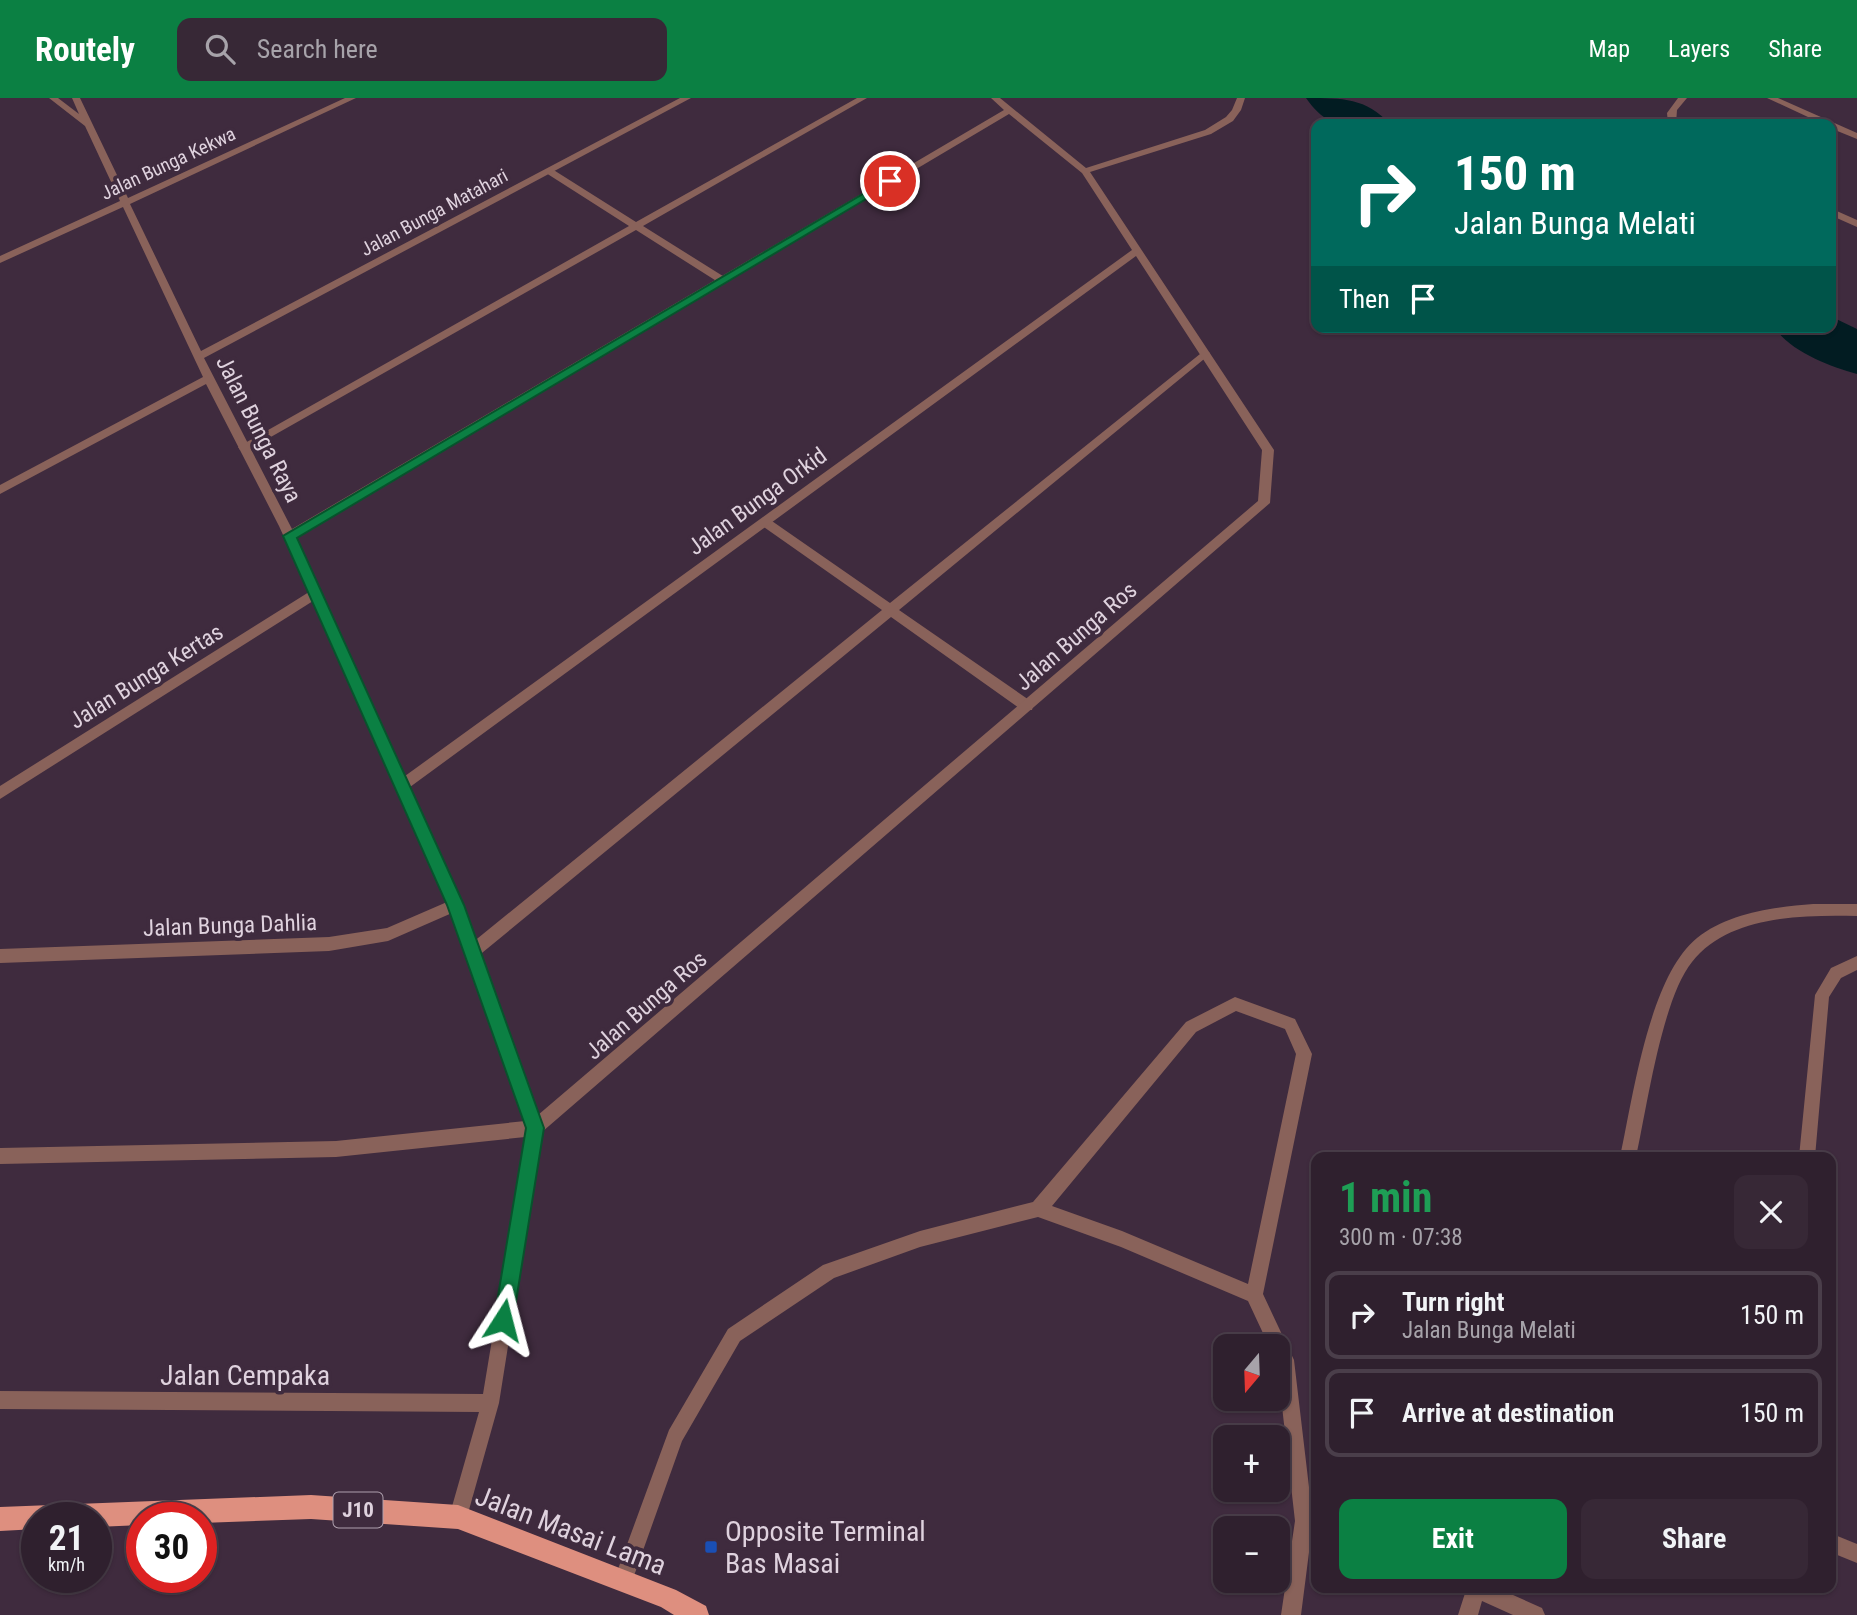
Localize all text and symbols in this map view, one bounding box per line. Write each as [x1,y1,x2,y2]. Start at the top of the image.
search box [177,18,667,81]
text: Routely [35,30,135,69]
icon: search [201,30,239,68]
text: Search here [257,34,378,64]
text: Map [1589,35,1630,63]
text: Layers [1668,35,1730,63]
text: Share [1768,35,1822,63]
street label: Jalan Bunga Kekwa [97,122,239,205]
text: 150 m [1454,145,1576,202]
icon: right [1339,147,1430,238]
pin [860,151,920,211]
icon: arrive [871,162,909,200]
street label: Jalan Bunga Matahari [357,164,512,261]
text: Jalan Bunga Melati [1454,204,1696,242]
icon: arrive [1404,280,1442,318]
text: Then [1339,284,1390,314]
street label: Jalan Bunga Raya [210,351,307,507]
street label: Jalan Bunga Orkid [683,442,832,561]
street label: Jalan Bunga Ros [1010,576,1142,696]
street label: Jalan Bunga Kertas [64,618,228,735]
street label: Jalan Bunga Dahlia [143,909,318,942]
street label: Jalan Bunga Ros [580,945,712,1065]
text: 1 min [1339,1173,1432,1222]
button: close [1734,1175,1808,1249]
text: 300 m · 07:38 [1339,1224,1463,1251]
position arrow [466,1283,540,1357]
text: Turn right [1402,1287,1504,1317]
icon: right [1343,1296,1381,1334]
text: 150 m [1740,1300,1804,1330]
text: Jalan Bunga Melati [1402,1317,1576,1344]
north arrow [1213,1334,1290,1410]
map controls [1213,1334,1290,1593]
street label: Jalan Cempaka [160,1359,330,1392]
icon: arrive [1343,1394,1381,1432]
text: Arrive at destination [1402,1398,1614,1428]
text: 150 m [1740,1398,1804,1428]
button: + [1213,1425,1290,1502]
street label: Jalan Masai Lama [471,1479,671,1582]
road number: J10 [334,1492,382,1528]
button: Exit [1339,1499,1567,1579]
button: Share [1581,1499,1808,1579]
speed limit sign: 30 [126,1502,217,1593]
place label: Opposite Terminal Bas Masai [725,1515,926,1580]
button: − [1213,1516,1290,1593]
text: 21 [49,1518,84,1559]
marker: Opposite Terminal Bas Masai [703,1539,719,1555]
text: km/h [48,1554,85,1575]

